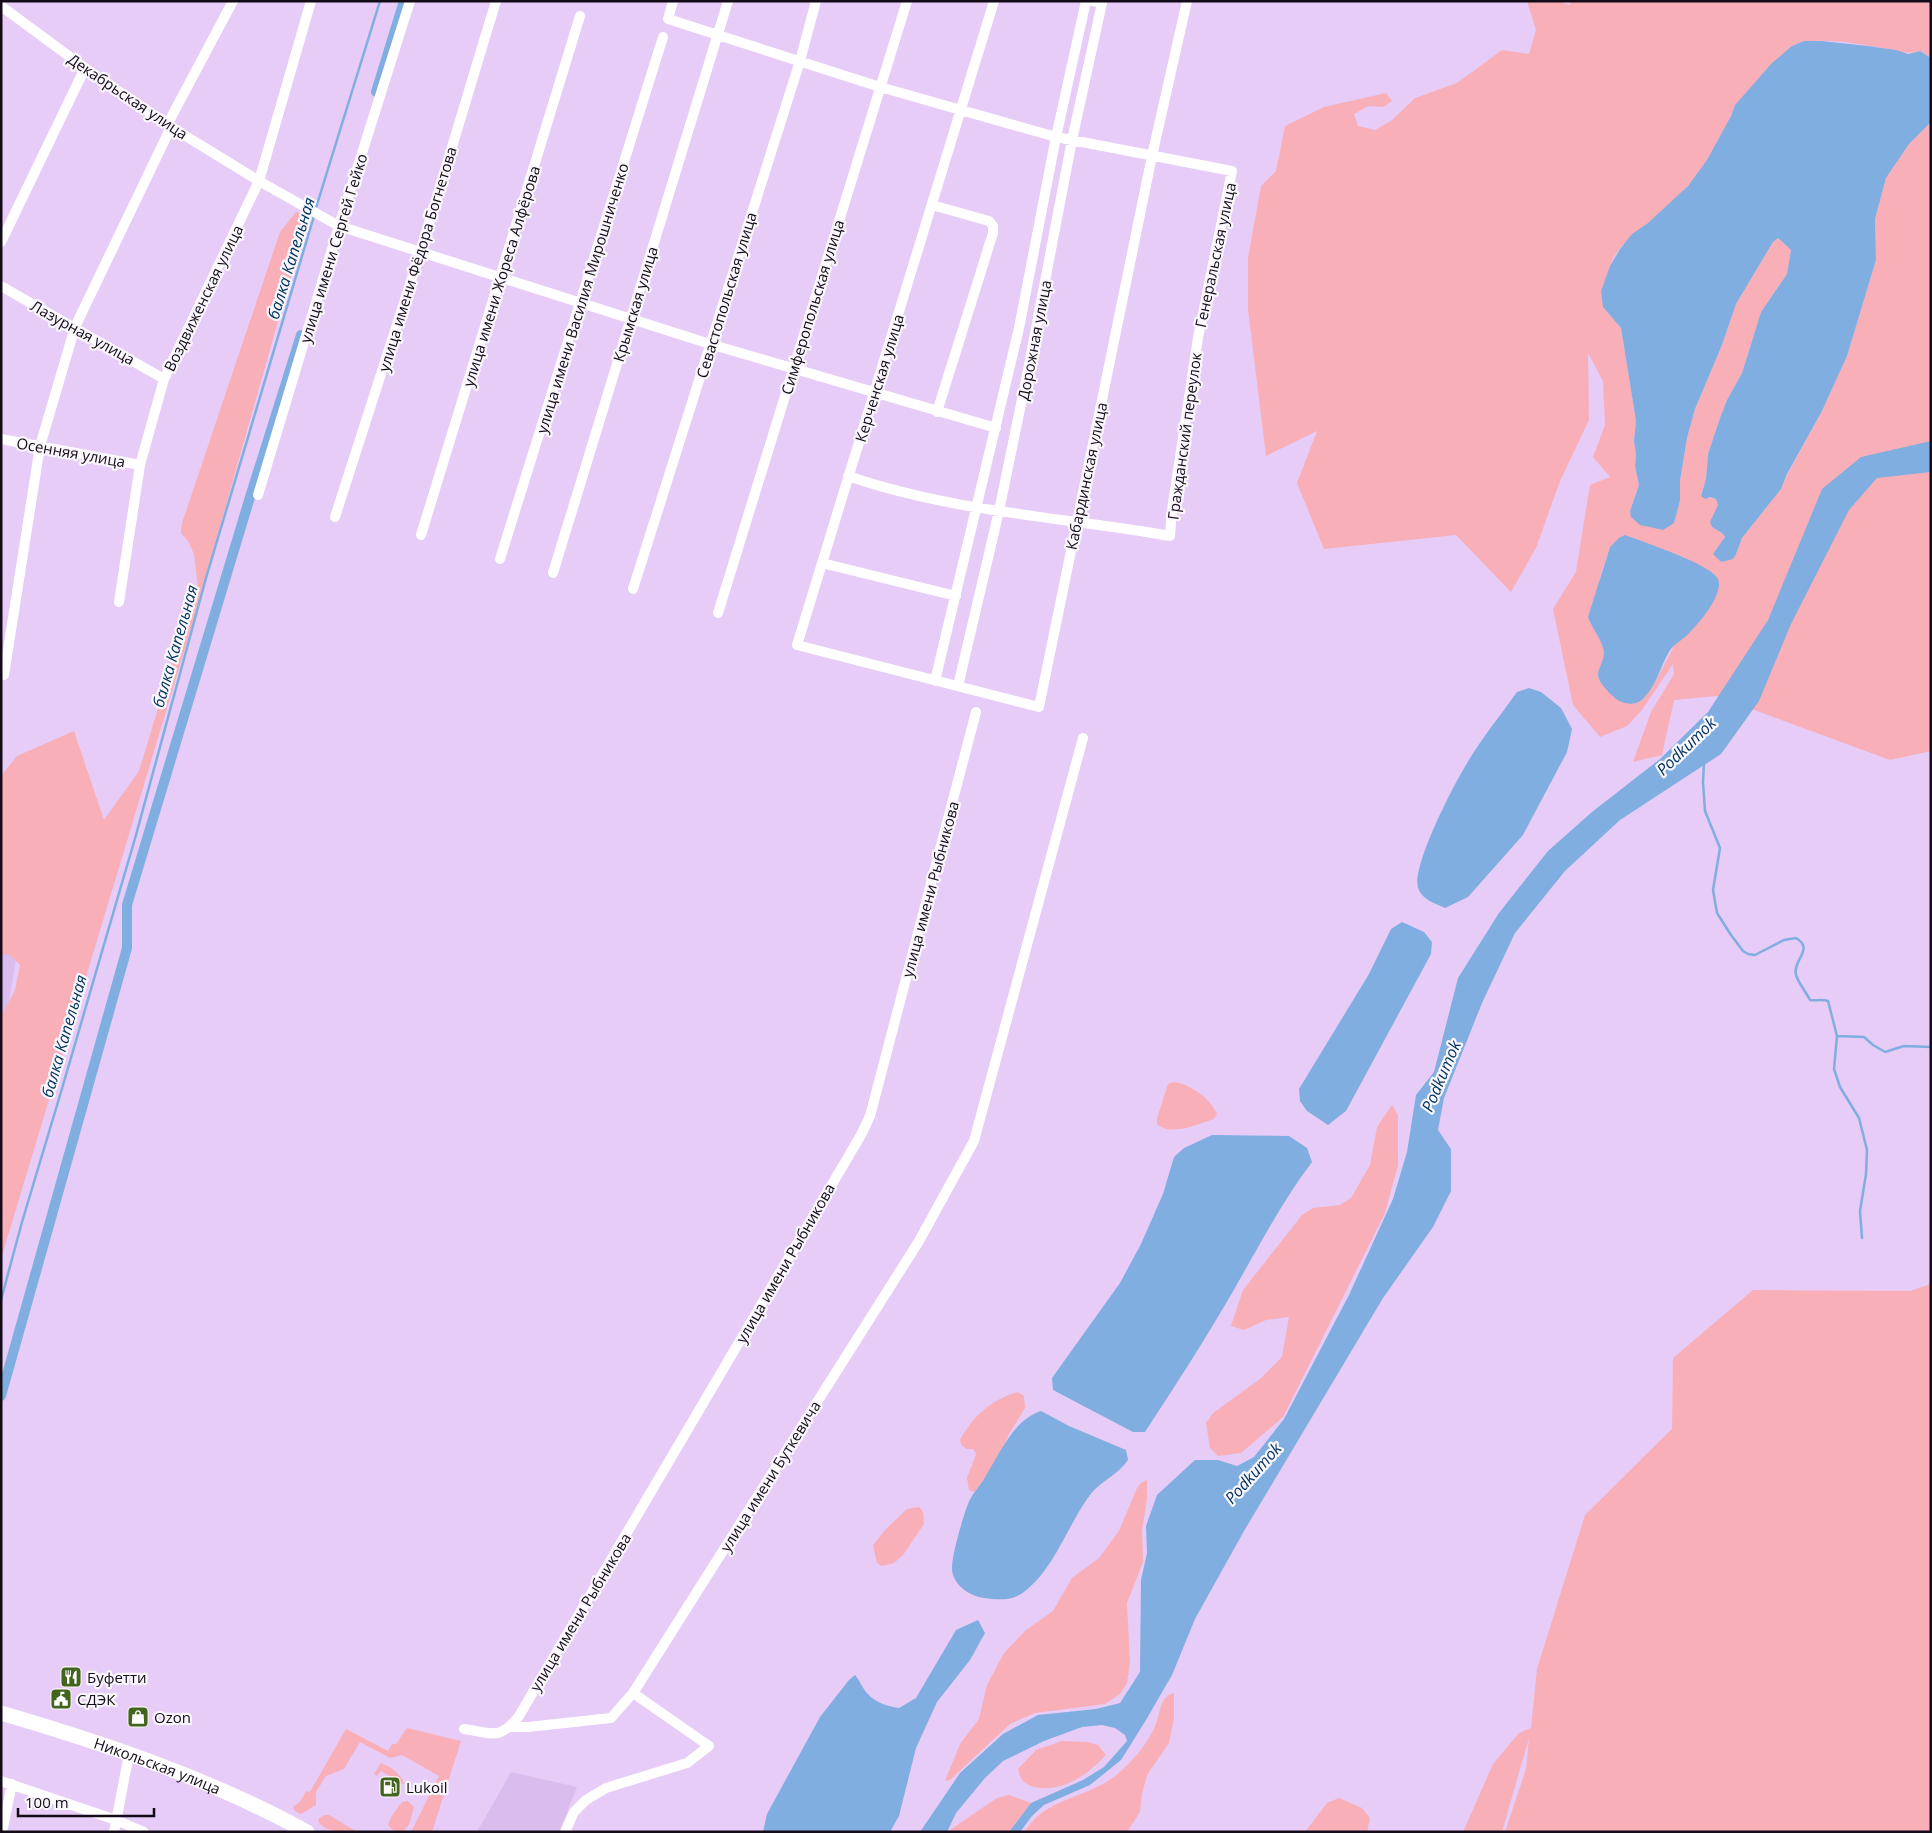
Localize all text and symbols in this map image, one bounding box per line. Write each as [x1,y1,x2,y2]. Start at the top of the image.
street label: Декабрьская улица [64,48,192,144]
street label: улица имени Фёдора Богнетова [373,144,461,374]
street label: улица имени Сергей Гейко [295,151,371,345]
street label: улица имени Василия Мирошниченко [531,160,633,436]
street label: улица имени Жореса Алфёрова [458,163,544,389]
street label: Генеральская улица [1190,181,1240,329]
water label: балка Капельная [262,194,320,322]
street label: Севастопольская улица [691,210,761,380]
street label: Симферопольская улица [776,217,848,397]
street label: Воздвиженская улица [159,221,247,375]
street label: Крымская улица [608,244,662,364]
street label: Дорожная улица [1013,278,1055,402]
street label: Лазурная улица [27,295,139,369]
street label: Керченская улица [850,312,908,444]
street label: Гражданский переулок [1162,351,1206,521]
street label: Кабардинская улица [1061,400,1111,552]
street label: Осенняя улица [15,433,127,471]
water label: балка Капельная [147,582,203,710]
water label: Podkumok [1651,711,1722,780]
street label: улица имени Рыбникова [897,799,963,979]
water label: балка Капельная [36,972,92,1100]
water label: Podkumok [1416,1036,1466,1115]
street label: улица имени Рыбникова [731,1179,839,1347]
street label: улица имени Буткевича [715,1397,825,1555]
water label: Podkumok [1220,1437,1287,1508]
street label: улица имени Рыбникова [525,1529,635,1695]
restaurant icon: Буфетти [59,1665,83,1689]
place label: Буфетти [87,1667,147,1687]
public building icon: СДЭК [49,1687,73,1711]
place label: СДЭК [77,1689,116,1709]
shop icon: Ozon [126,1705,150,1729]
place label: Ozon [154,1707,191,1727]
street label: Никольская улица [92,1733,224,1799]
fuel station icon: Lukoil [378,1775,402,1799]
place label: Lukoil [406,1777,448,1797]
scale bar [18,1786,154,1818]
text: 100 m [25,1792,69,1812]

